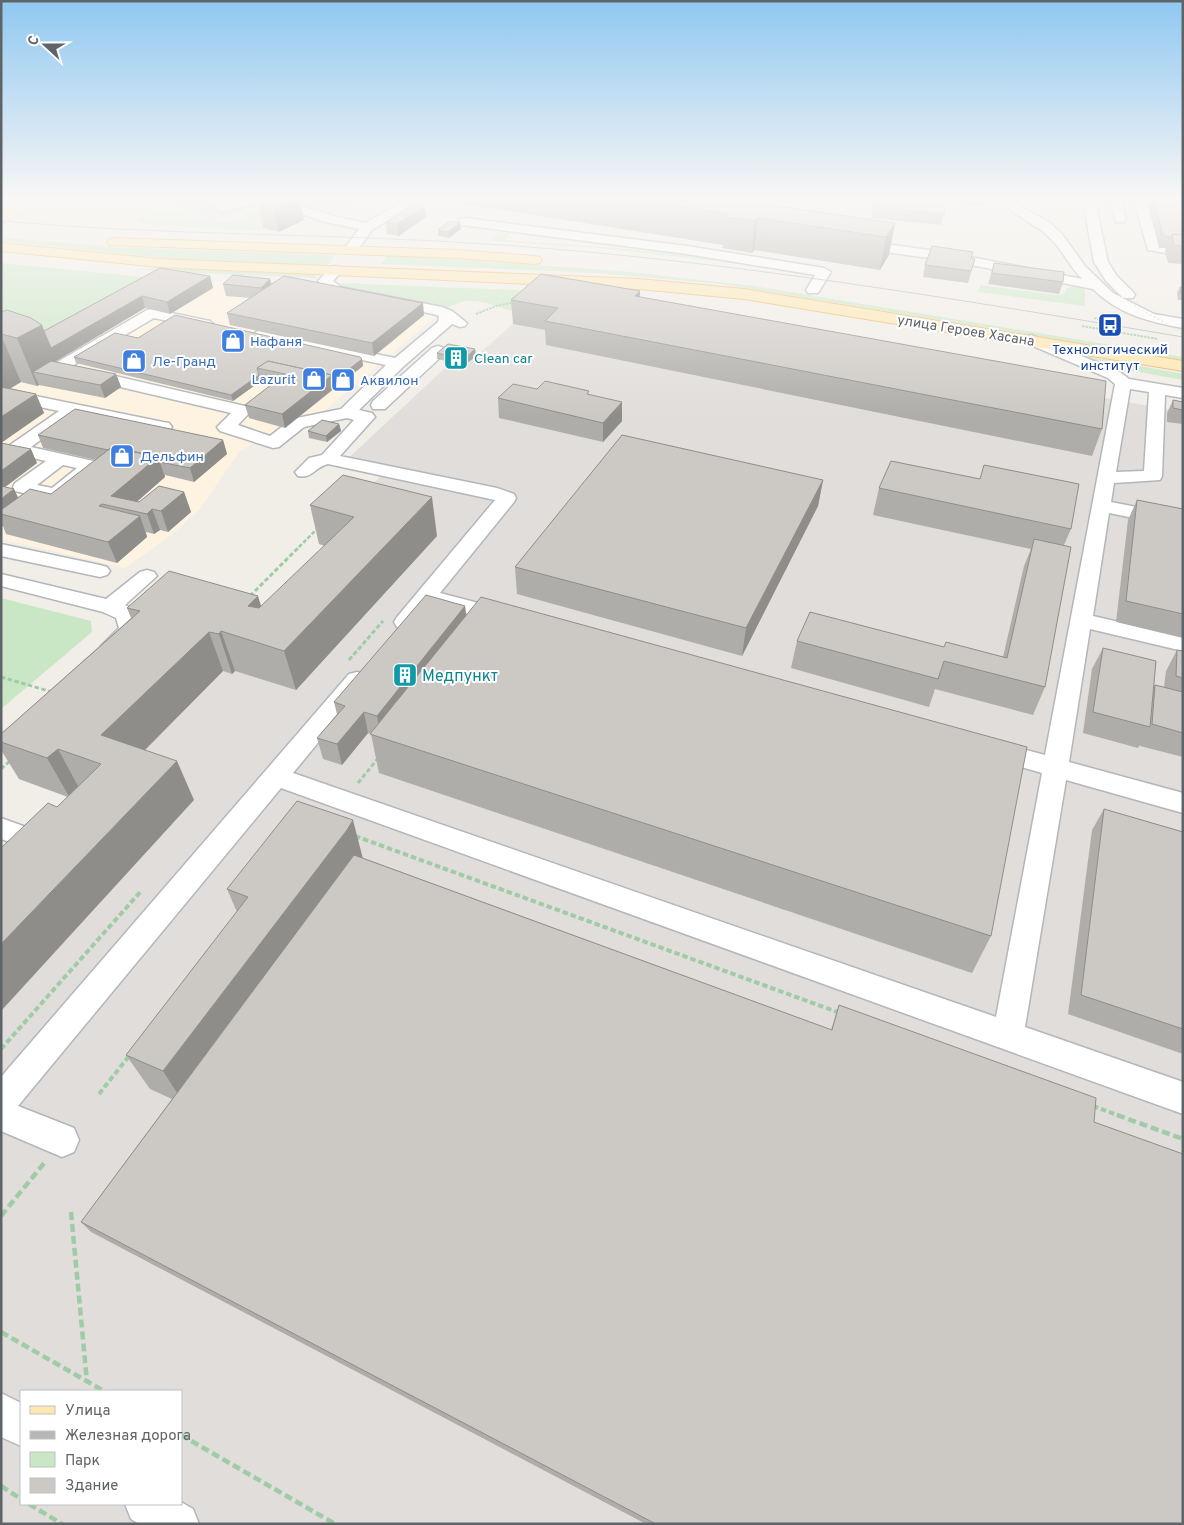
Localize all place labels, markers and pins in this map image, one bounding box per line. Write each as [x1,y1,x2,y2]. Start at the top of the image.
bus stop icon: Технологический институт [1097,312,1123,338]
shop icon: Нафаня [220,328,246,354]
place label: Нафаня [250,334,302,351]
place label: Технологический институт [1052,342,1168,375]
building icon: Clean car [443,345,469,371]
shop icon: Ле-Гранд [121,348,147,374]
place label: Clean car [474,351,533,368]
place label: Ле-Гранд [152,354,216,371]
shop icon: Lazurit [301,366,327,392]
shop icon: Аквилон [330,367,356,393]
place label: Lazurit [252,372,296,389]
place label: Аквилон [360,373,419,390]
shop icon: Дельфин [109,443,135,469]
place label: Дельфин [140,449,204,466]
building icon: Медпункт [392,662,418,688]
place label: Медпункт [422,667,498,687]

